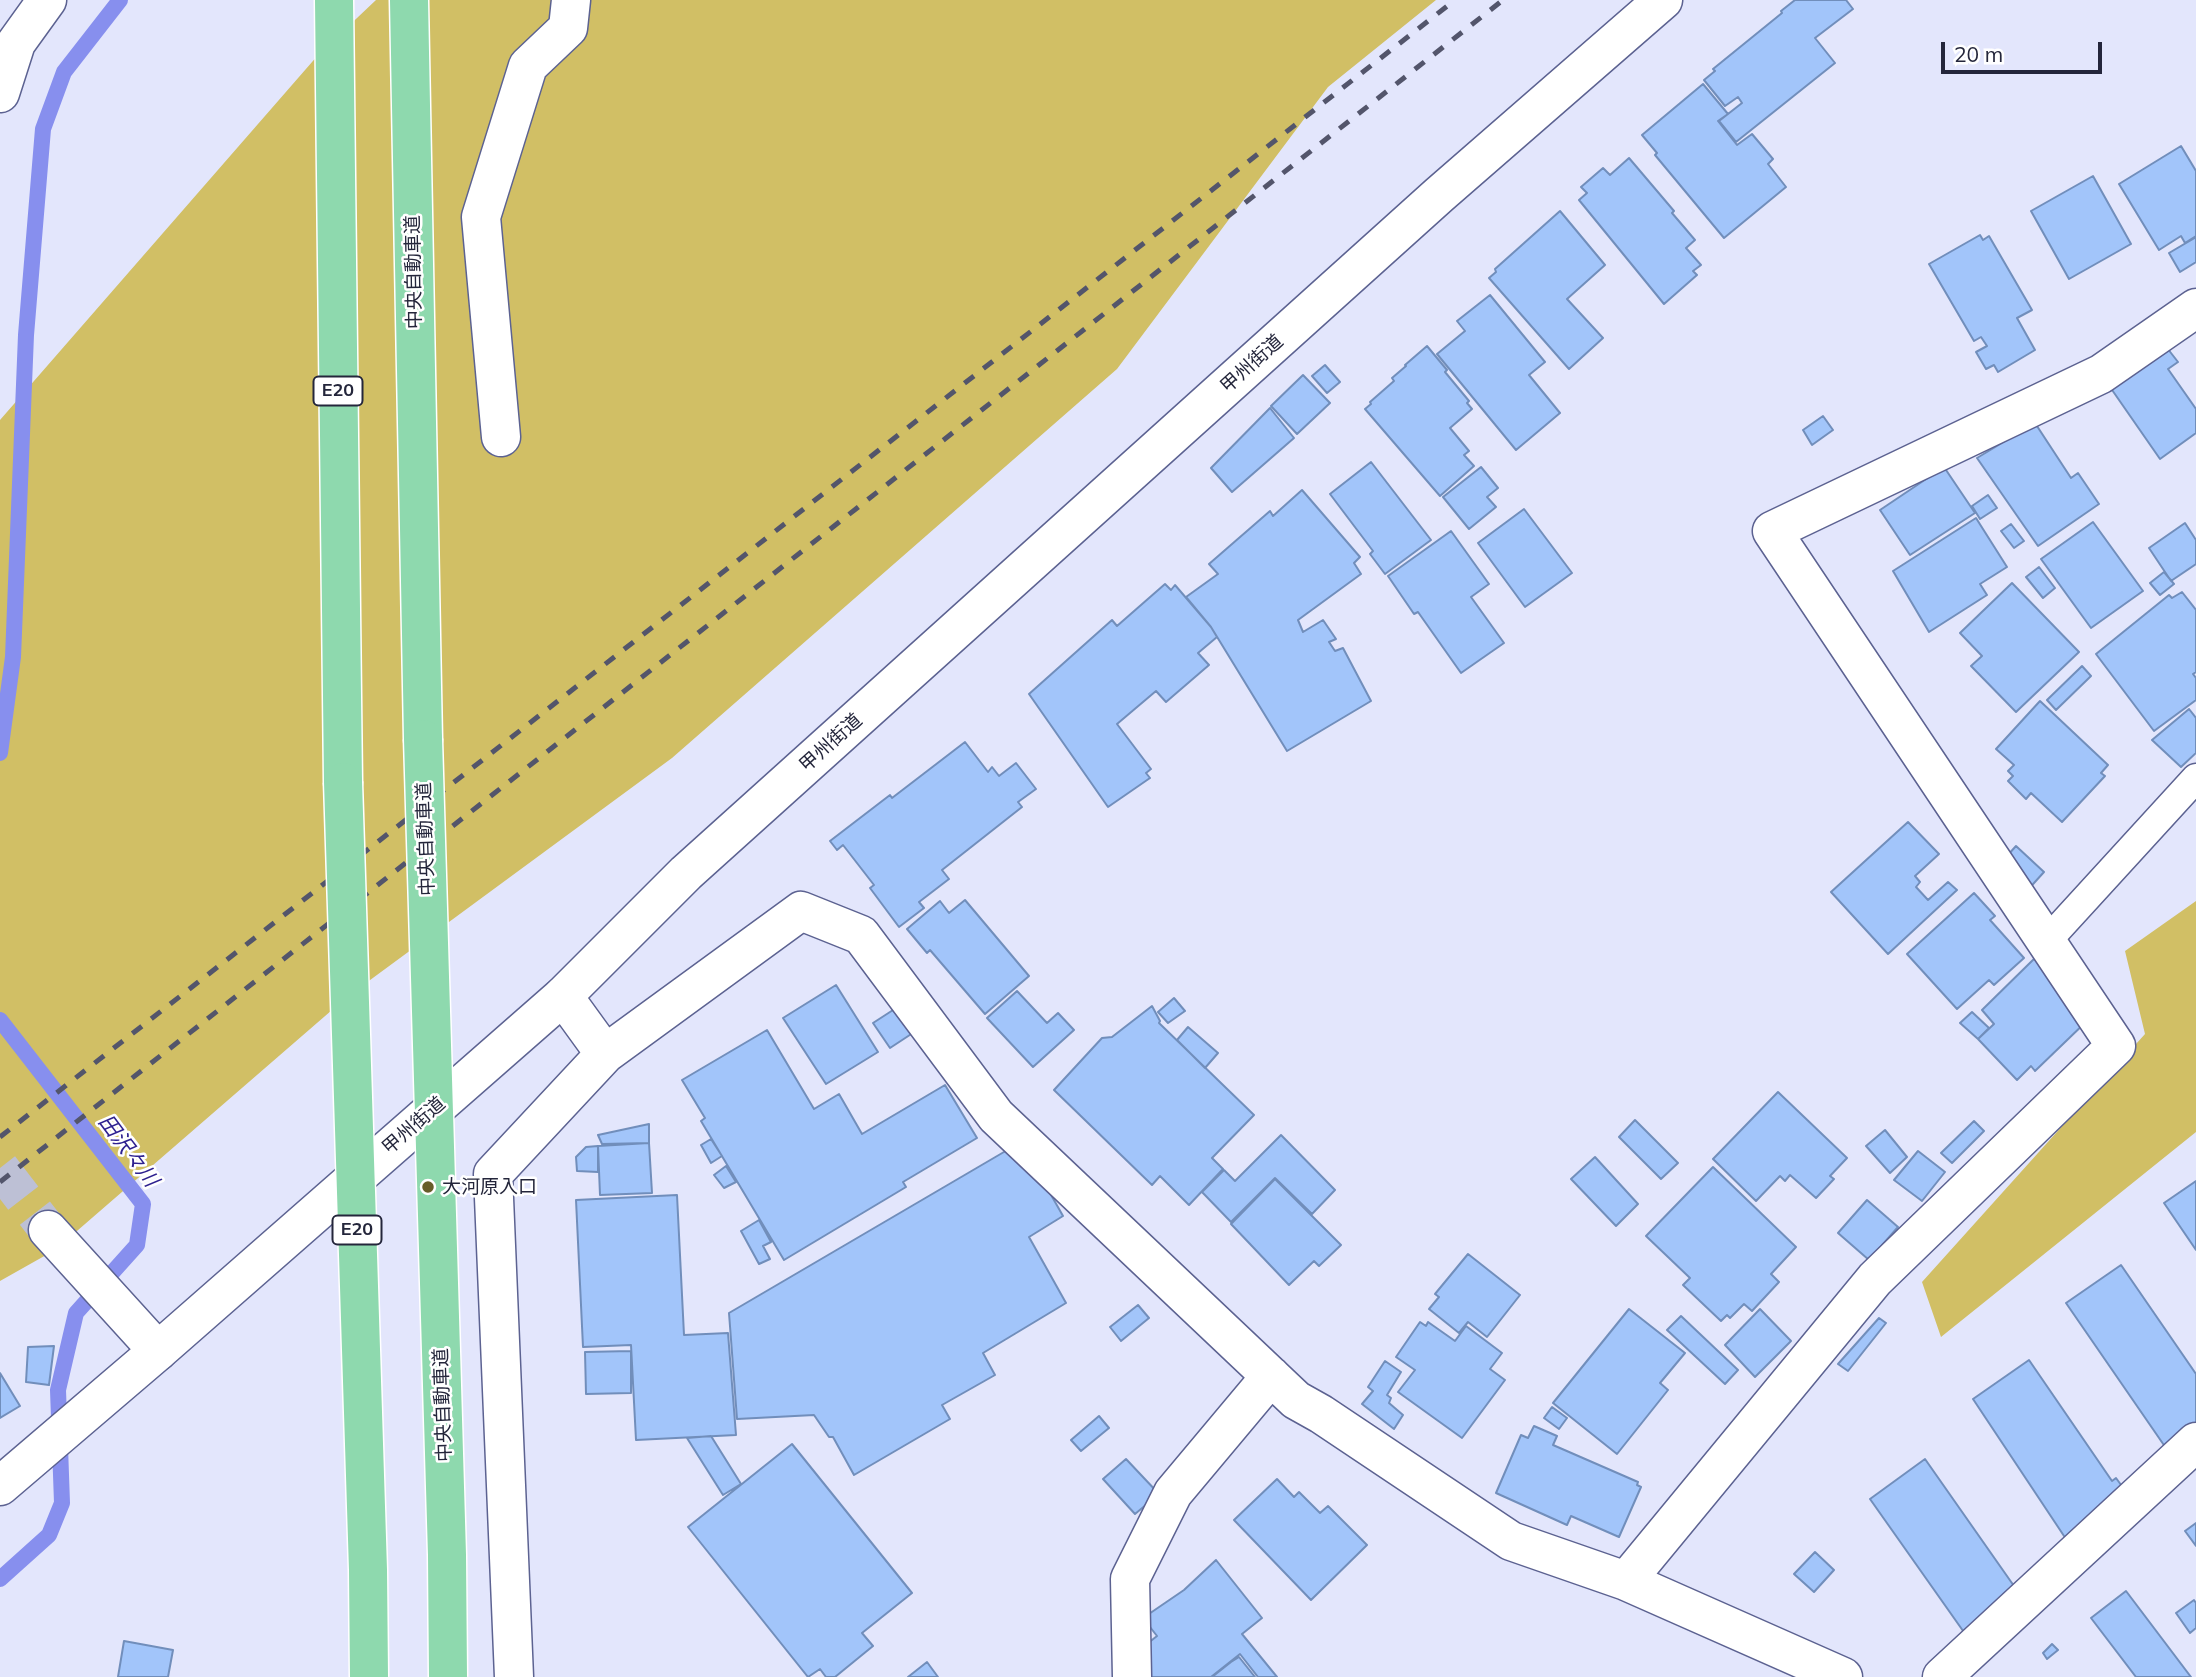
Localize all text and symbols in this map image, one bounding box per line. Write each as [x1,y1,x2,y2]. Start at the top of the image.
scale bar [1944,28,2105,72]
text: 20 m [1954,41,2003,67]
street label: 中央自動車道 [402,215,426,329]
street label: 甲州街道 [1216,330,1288,398]
road number: E20 [314,376,362,405]
street label: 甲州街道 [795,709,867,777]
street label: 中央自動車道 [413,782,439,896]
street label: 甲州街道 [378,1092,450,1160]
water label: 田沢々川 [93,1110,163,1192]
place label: 大河原入口 [442,1176,537,1198]
marker: 大河原入口 [420,1179,436,1195]
road number: E20 [332,1216,382,1245]
street label: 中央自動車道 [430,1348,456,1462]

